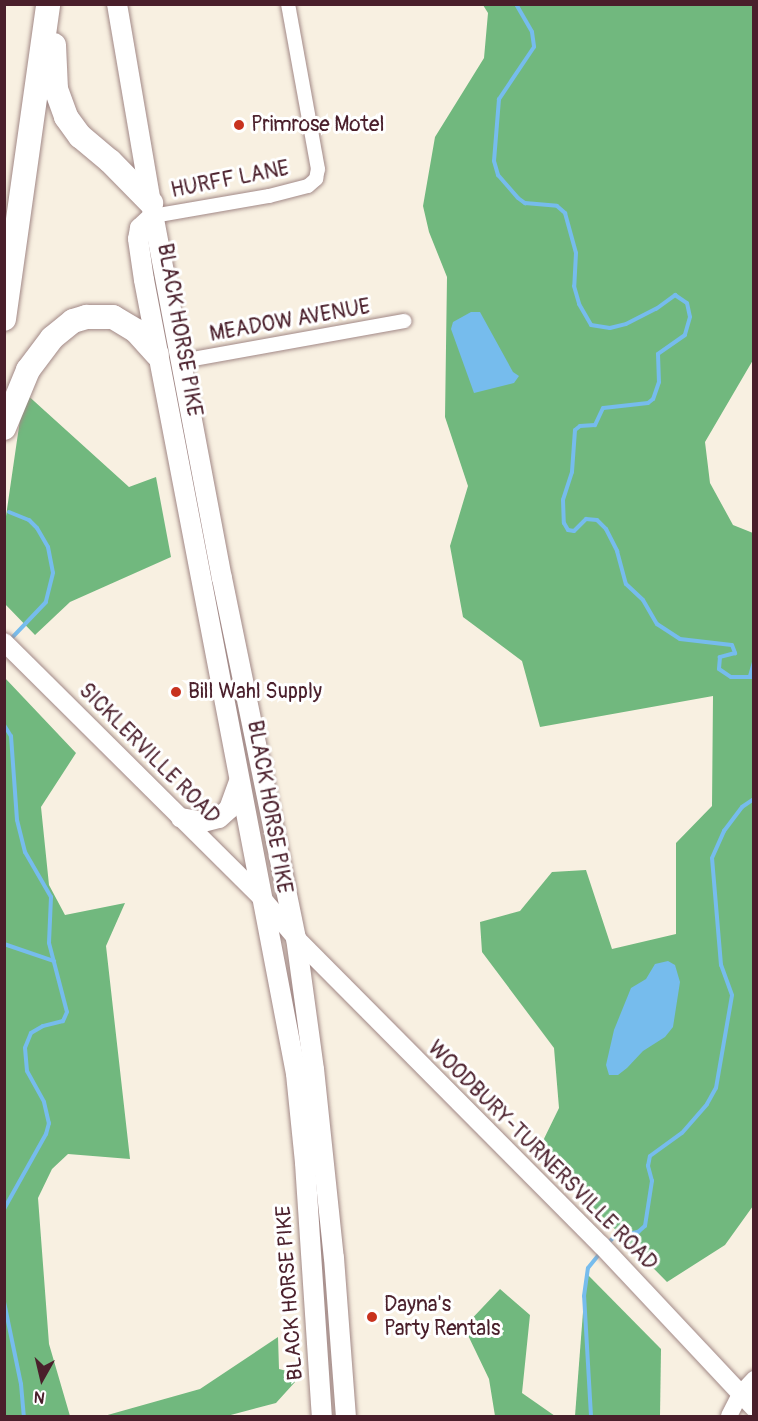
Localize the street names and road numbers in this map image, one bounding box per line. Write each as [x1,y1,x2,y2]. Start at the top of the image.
street label: HURFF LANE [169,156,291,204]
street label: BLACK HORSE PIKE [151,242,207,418]
street label: MEADOW AVENUE [208,294,372,348]
street label: SICKLERVILLE ROAD [73,678,225,830]
street label: BLACK HORSE PIKE [241,719,297,895]
street label: WOODBURY-TURNERSVILLE ROAD [422,1036,662,1276]
street label: BLACK HORSE PIKE [271,1205,309,1381]

